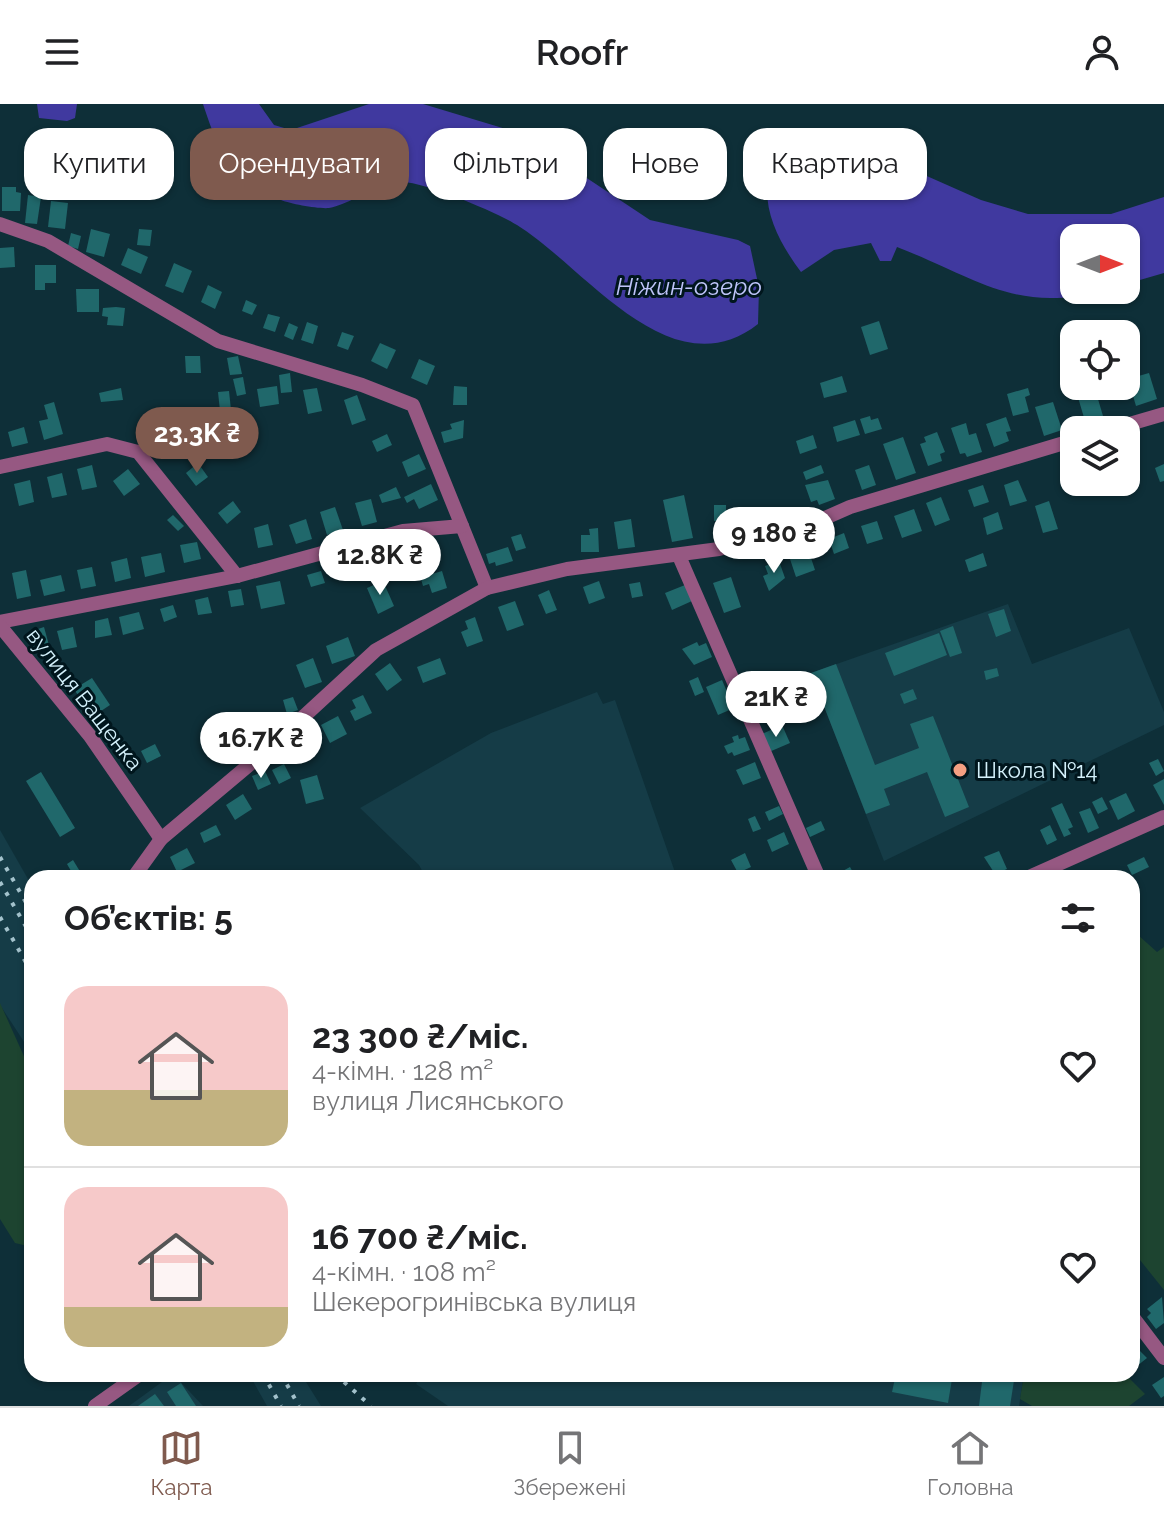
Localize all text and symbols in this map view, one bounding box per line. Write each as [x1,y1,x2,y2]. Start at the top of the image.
icon: menu [40,30,84,74]
icon: person [1080,30,1124,74]
text: Roofr [536,31,628,73]
chip: Купити [24,128,174,200]
chip: Орендувати [190,128,409,200]
chip: Фільтри [425,128,587,200]
chip: Нове [603,128,727,200]
chip: Квартира [743,128,927,200]
north arrow [1060,224,1140,304]
map controls [1060,224,1140,496]
water label: Ніжин-озеро [616,272,762,301]
button: locate [1060,320,1140,400]
pin: 23.3K ₴ [123,407,271,475]
button: layers [1060,416,1140,496]
text: 23.3K ₴ [154,418,240,448]
pin: 9 180 ₴ [700,507,848,575]
text: 9 180 ₴ [731,518,817,548]
pin: 12.8K ₴ [306,529,454,597]
text: 12.8K ₴ [337,540,423,570]
street label: вулиця Ващенка [22,623,148,775]
pin: 21K ₴ [720,671,832,739]
text: 21K ₴ [744,682,808,712]
pin: 16.7K ₴ [187,712,335,780]
text: 16.7K ₴ [218,723,304,753]
place label: Школа №14 [976,757,1097,783]
marker: Школа №14 [951,761,969,779]
icon: filters [1056,896,1100,940]
text: Об’єктів: 5 [64,898,233,938]
text: 23 300 ₴/міс. [312,1016,528,1056]
icon: home [128,1018,224,1114]
icon: heart [1056,1044,1100,1088]
text: 4-кімн. · 128 m² [312,1056,493,1086]
text: вулиця Лисянського [312,1086,564,1116]
text: 16 700 ₴/міс. [312,1217,528,1257]
icon: home [128,1219,224,1315]
icon: heart [1056,1245,1100,1289]
text: 4-кімн. · 108 m² [312,1257,496,1287]
text: Шекерогринівська вулиця [312,1287,636,1317]
tab: Карта [150,1426,212,1500]
tab: Збережені [513,1426,626,1500]
tab: Головна [927,1426,1014,1500]

